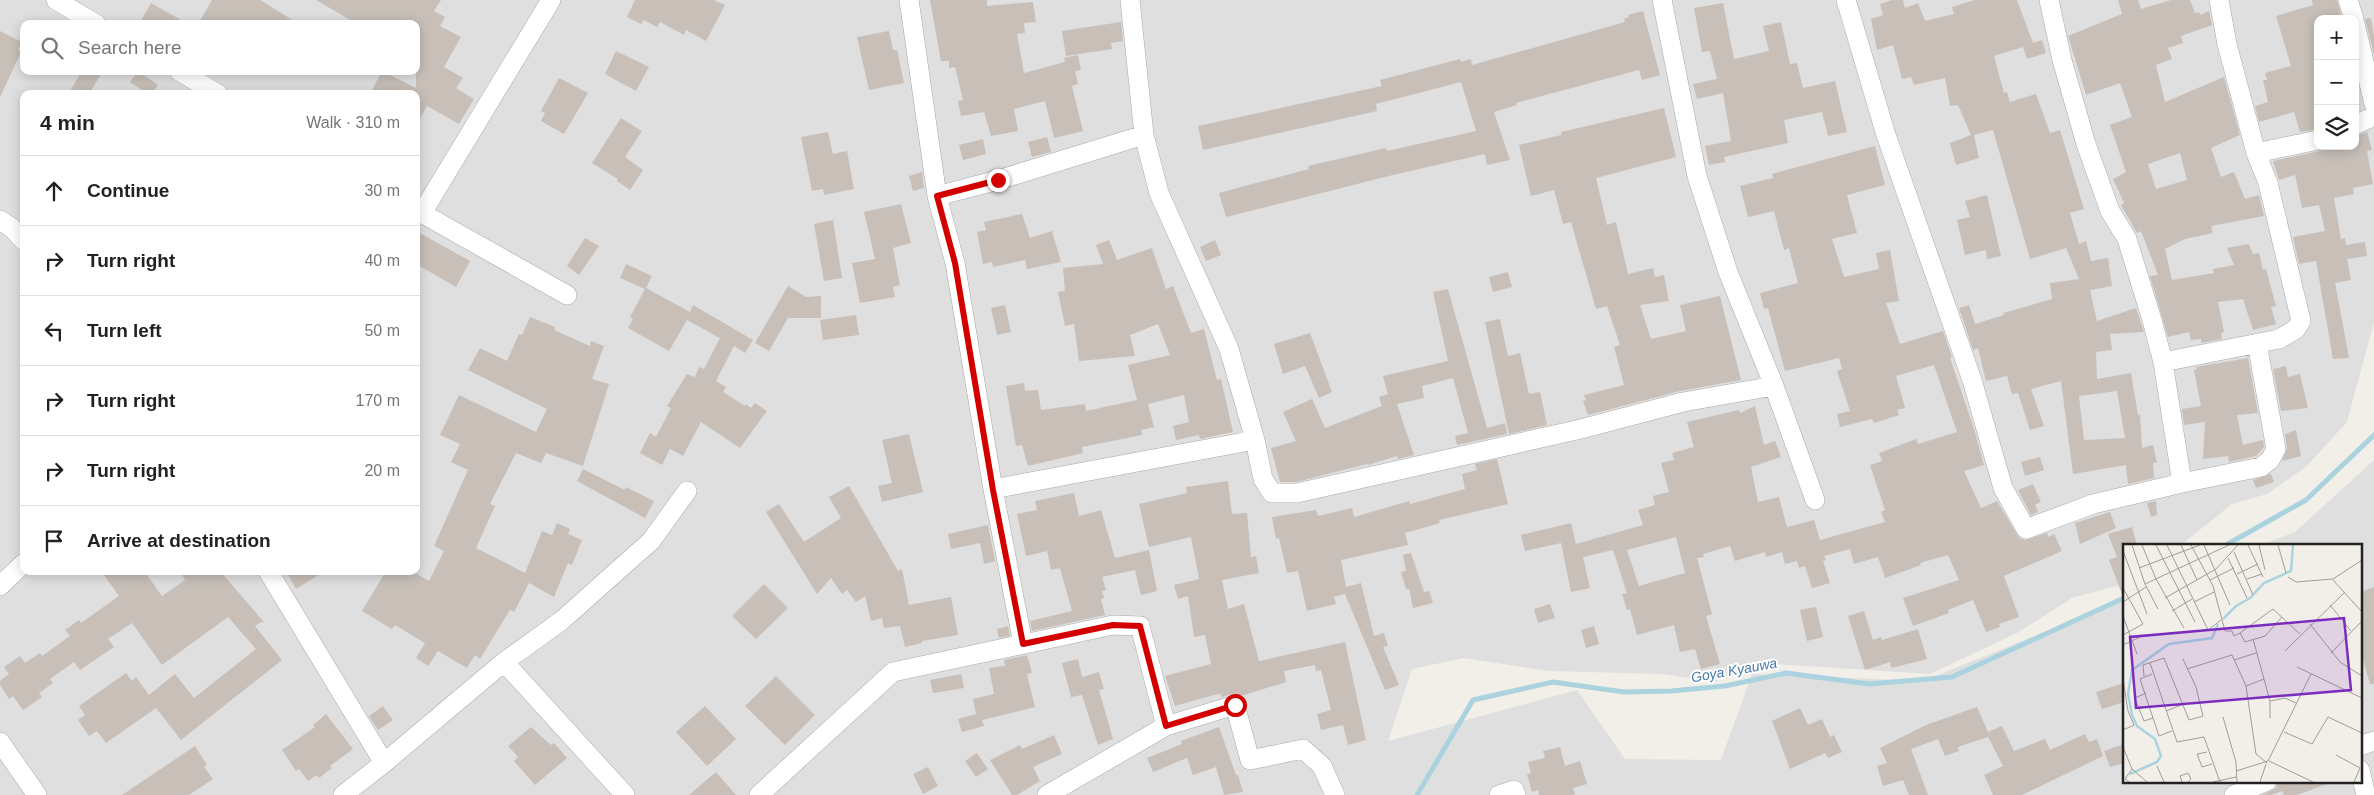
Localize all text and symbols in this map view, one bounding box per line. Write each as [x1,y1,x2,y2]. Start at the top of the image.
map controls [2314,15,2359,150]
button: + [2314,15,2359,60]
search box [20,20,420,75]
icon: search [38,34,66,62]
text: Search here [78,37,182,58]
button: − [2314,60,2359,105]
button: layers [2314,105,2359,150]
text: 4 min [40,111,95,134]
text: Walk · 310 m [306,114,400,131]
route end [987,169,1010,192]
icon: ahead [40,177,68,205]
text: Continue [87,180,169,201]
text: 30 m [364,182,400,199]
icon: right [40,247,68,275]
text: Turn right [87,250,175,271]
text: 40 m [364,252,400,269]
icon: left [40,317,68,345]
text: Turn left [87,320,162,341]
text: 50 m [364,322,400,339]
icon: right [40,387,68,415]
text: Turn right [87,390,175,411]
text: 170 m [356,392,400,409]
icon: right [40,457,68,485]
text: Turn right [87,460,175,481]
text: 20 m [364,462,400,479]
icon: arrive [40,527,68,555]
text: Arrive at destination [87,530,271,551]
inset map [2123,544,2362,782]
water label: Goya Kyauwa [1690,655,1779,685]
route start [1224,694,1247,717]

